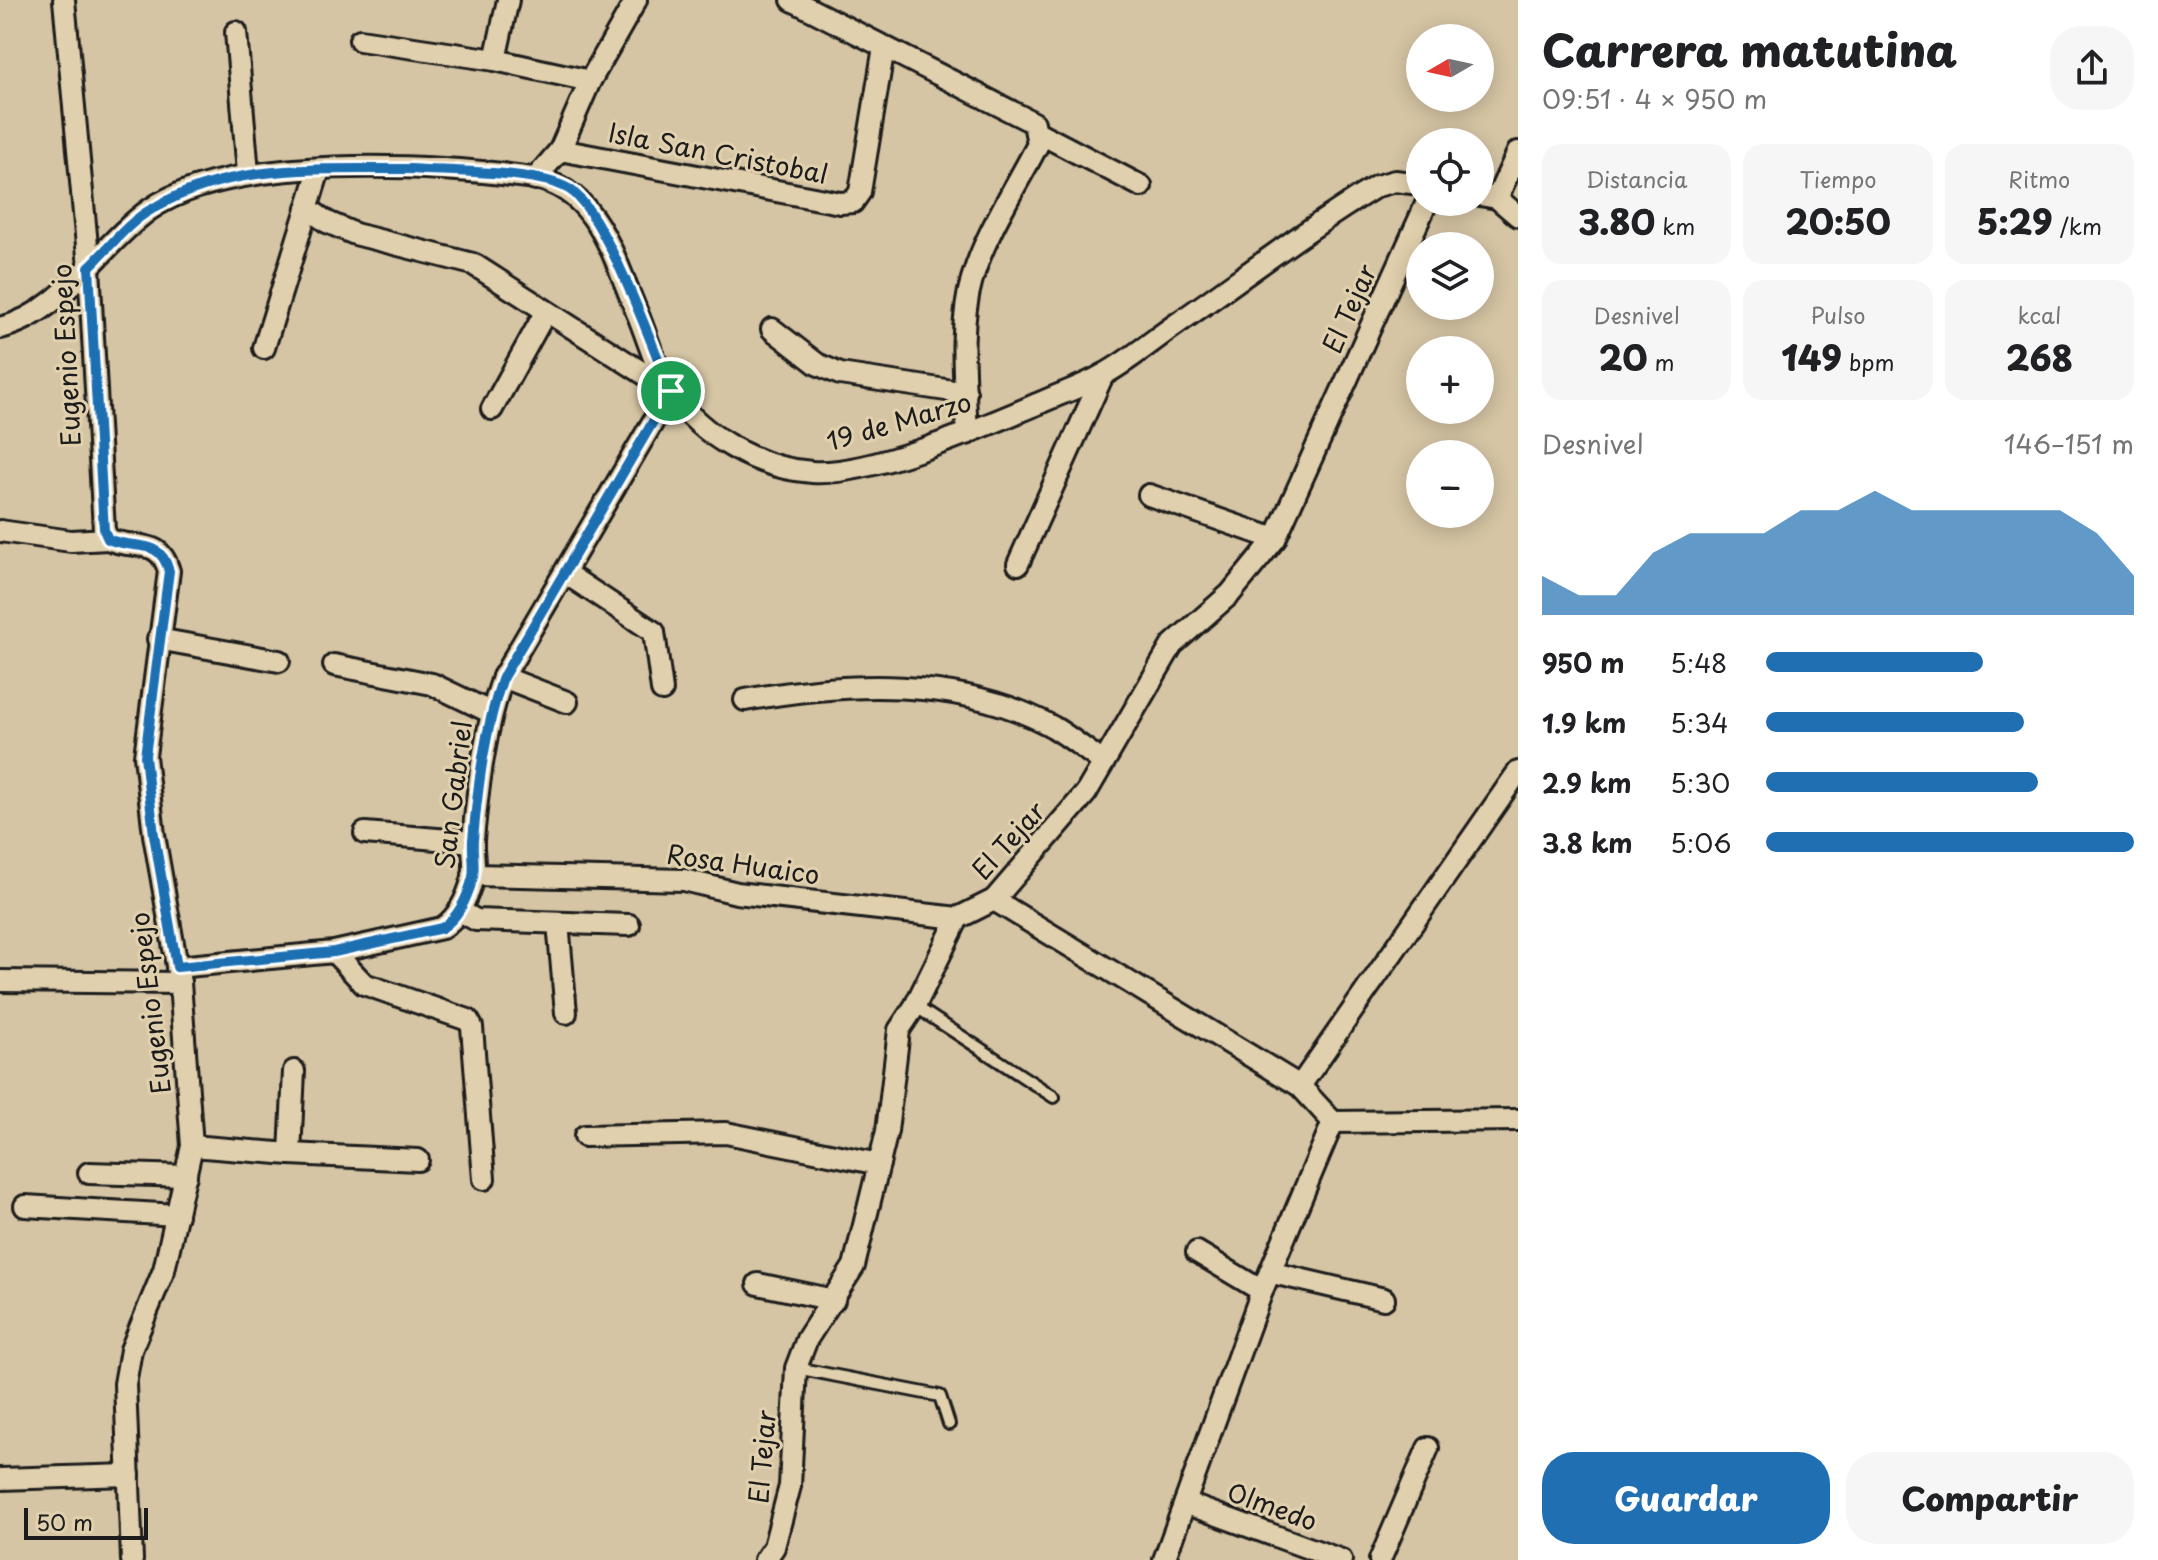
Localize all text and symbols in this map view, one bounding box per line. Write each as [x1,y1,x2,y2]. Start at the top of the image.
text: Carrera matutina [1542,16,1957,82]
north arrow [1406,24,1494,112]
map controls [1406,24,1494,528]
button: share [2050,26,2134,110]
text: 09:51 · 4 × 950 m [1542,79,1767,118]
street label: Isla San Cristobal [605,112,831,193]
button: locate [1406,128,1494,216]
text: Distancia [1586,162,1687,195]
text: Tiempo [1799,162,1877,195]
text: Ritmo [2008,162,2070,195]
text: 3.80 [1578,195,1655,247]
text: 20:50 [1785,195,1891,247]
text: 5:29 [1977,195,2053,247]
text: km [1655,209,1695,242]
text: /km [2053,209,2102,242]
button: layers [1406,232,1494,320]
street label: El Tejar [1312,257,1386,359]
street label: Eugenio Espejo [41,263,90,447]
text: Desnivel [1594,298,1680,331]
text: Pulso [1810,298,1866,331]
text: kcal [2017,298,2061,331]
text: 20 [1599,331,1647,383]
text: 149 [1781,331,1842,383]
text: 268 [2006,331,2073,383]
button: + [1406,336,1494,424]
text: m [1647,345,1675,378]
text: bpm [1842,345,1895,378]
pin [637,357,705,425]
icon: arrive [649,369,693,413]
street label: 19 de Marzo [822,381,976,460]
text: Desnivel [1542,424,1643,463]
text: 146–151 m [2004,424,2134,463]
button: − [1406,440,1494,528]
text: 950 m [1542,643,1624,682]
text: 5:48 [1670,643,1727,682]
text: 1.9 km [1542,703,1626,742]
text: 5:34 [1670,703,1729,742]
street label: San Gabriel [424,719,481,871]
text: 2.9 km [1542,763,1632,802]
text: 5:30 [1670,763,1730,802]
street label: El Tejar [962,792,1054,888]
text: 3.8 km [1542,823,1633,862]
text: 5:06 [1670,823,1731,862]
street label: Rosa Huaico [664,833,822,894]
street label: Eugenio Espejo [119,910,180,1096]
street label: El Tejar [738,1408,785,1505]
button: Guardar [1542,1452,1830,1544]
button: Compartir [1846,1452,2134,1544]
street label: Olmedo [1222,1471,1323,1540]
scale bar [24,1504,148,1540]
text: 50 m [36,1505,93,1538]

